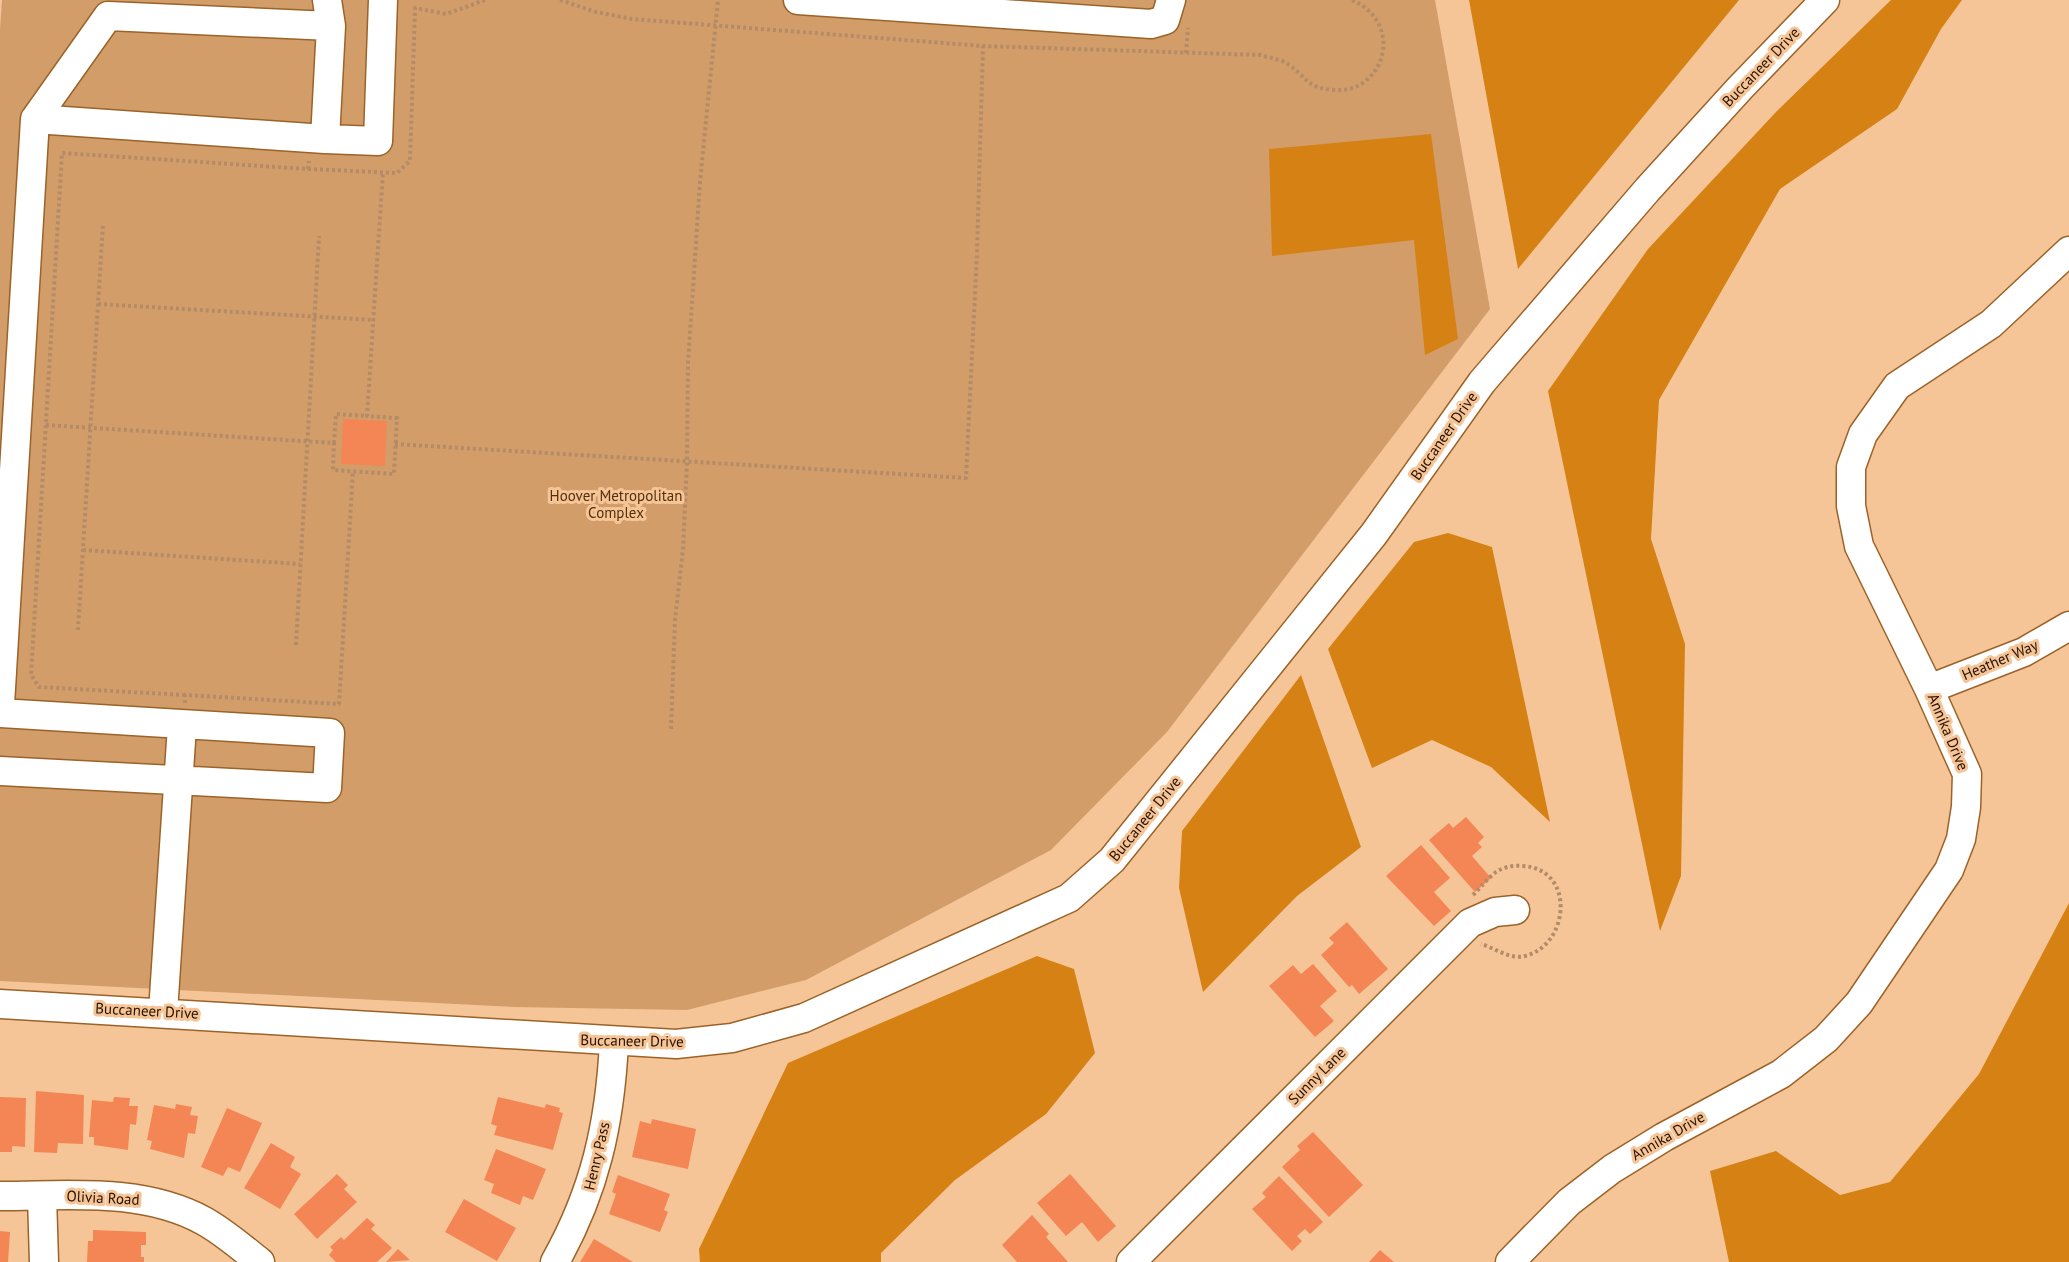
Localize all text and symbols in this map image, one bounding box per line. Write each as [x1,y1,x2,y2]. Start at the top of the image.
street label: Buccaneer Drive [1718,23,1803,110]
street label: Buccaneer Drive [1406,388,1481,484]
park label: Hoover Metropolitan Complex [550,486,682,522]
street label: Heather Way [1959,635,2041,684]
street label: Annika Drive [1924,691,1973,773]
street label: Buccaneer Drive [1105,772,1185,865]
street label: Buccaneer Drive [95,998,199,1023]
street label: Buccaneer Drive [580,1030,684,1051]
street label: Sunny Lane [1284,1043,1349,1108]
street label: Annika Drive [1628,1107,1708,1164]
street label: Henry Pass [579,1120,614,1192]
street label: Olivia Road [66,1186,140,1209]

